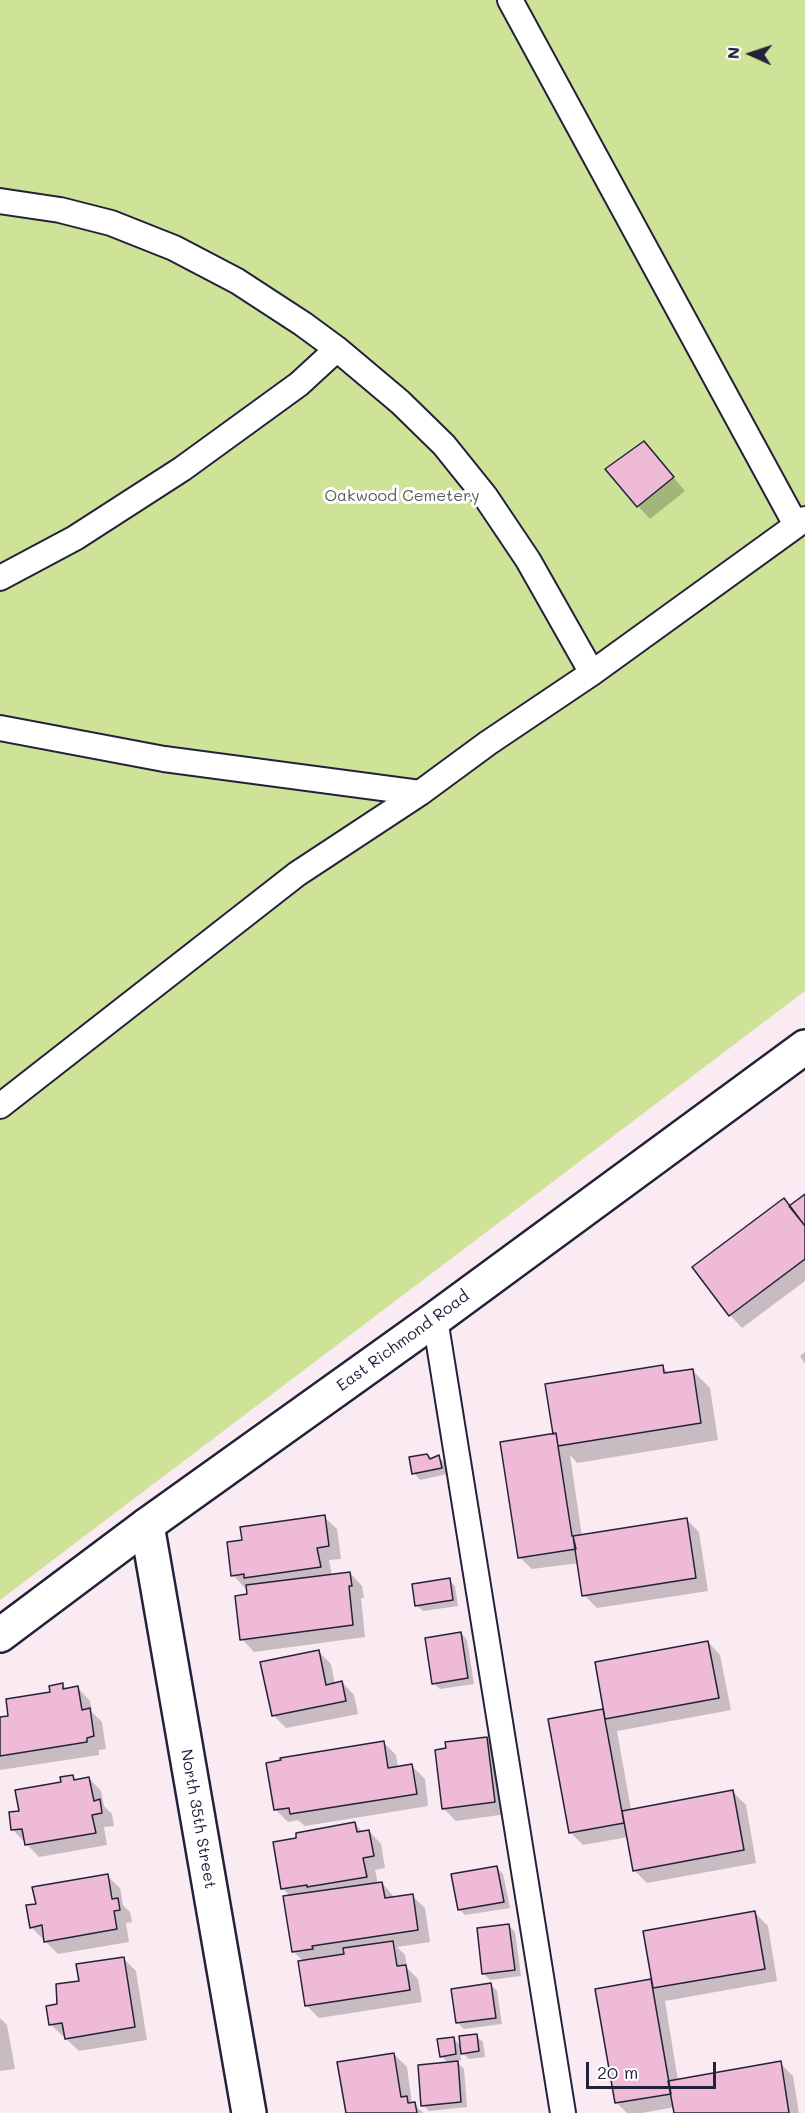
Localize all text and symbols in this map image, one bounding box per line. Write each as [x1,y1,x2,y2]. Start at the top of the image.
north arrow [721,24,781,84]
text: N [722,46,743,60]
park label: Oakwood Cemetery [324,486,480,506]
street label: East Richmond Road [333,1287,473,1395]
street label: North 35th Street [176,1748,220,1890]
scale bar [589,2050,720,2088]
text: 20 m [597,2060,638,2084]

